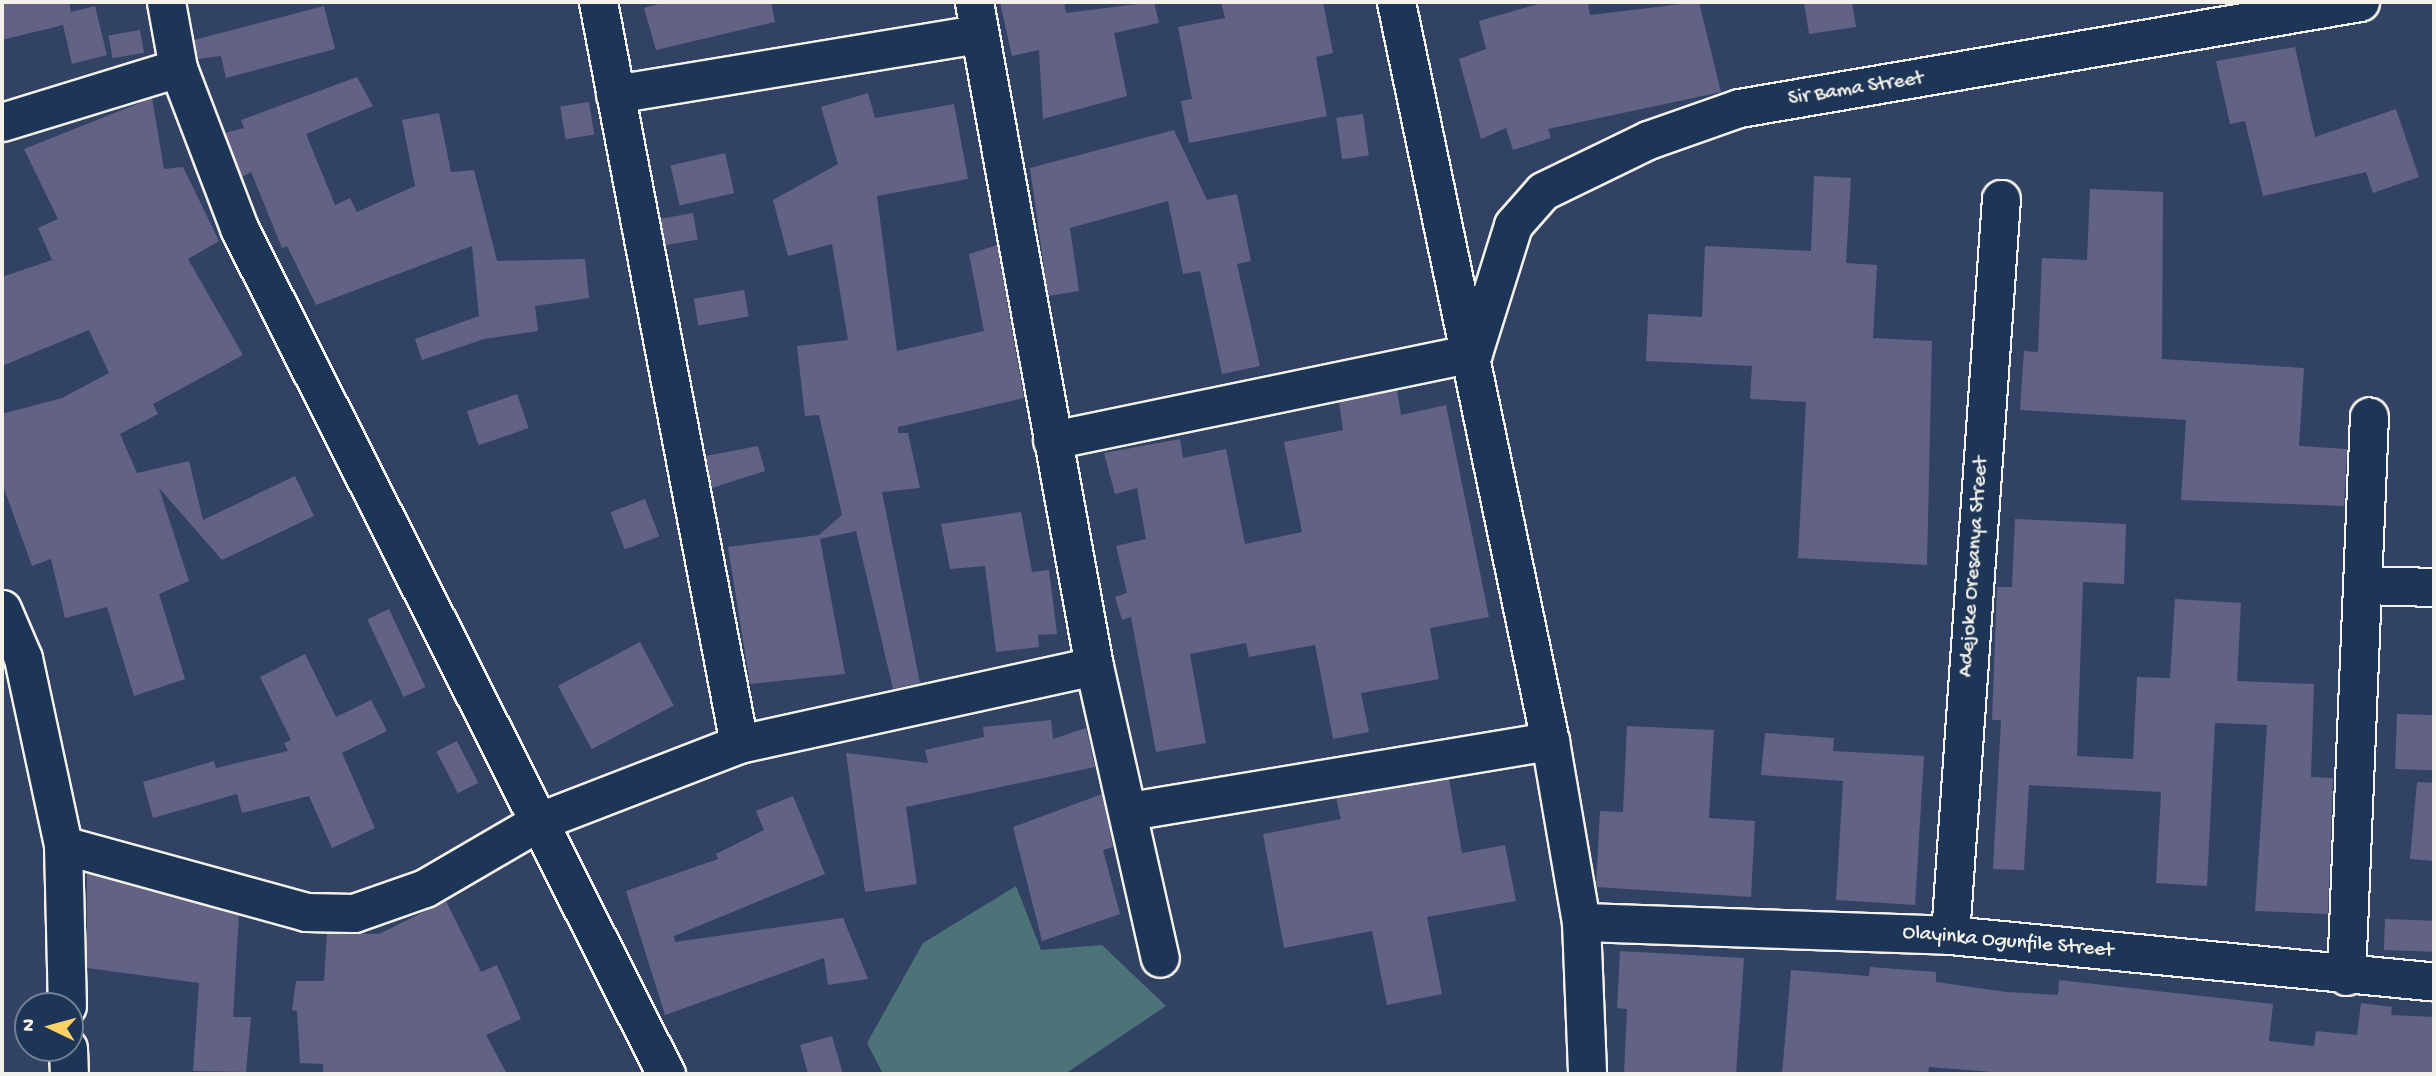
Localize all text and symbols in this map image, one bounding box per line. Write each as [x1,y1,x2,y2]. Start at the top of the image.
street label: Sir Bama Street [1787,67,1925,113]
street label: Adejoke Oresanya Street [1955,456,1995,678]
street label: Olayinka Ogunfile Street [1901,921,2115,965]
north arrow [14,992,84,1062]
text: N [18,1018,42,1032]

